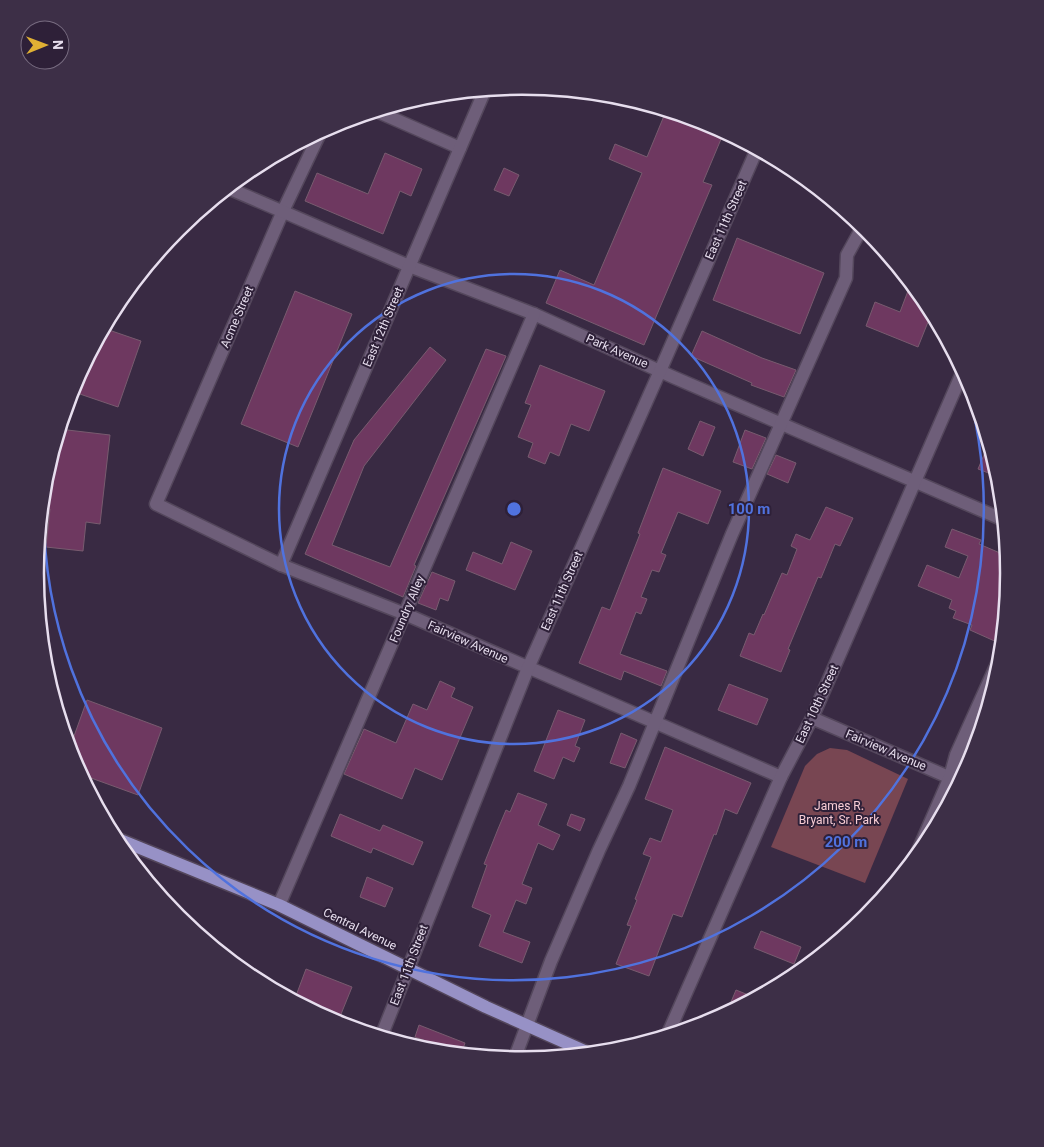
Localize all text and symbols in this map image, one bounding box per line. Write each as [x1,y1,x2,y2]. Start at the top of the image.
north arrow [20,20,70,70]
text: N [50,40,66,50]
street label: East 11th Street [702,178,750,262]
street label: Acme Street [218,284,256,350]
street label: East 12th Street [360,285,406,369]
street label: Park Avenue [584,331,650,371]
centre of rings [505,500,523,518]
text: 100 m [728,500,770,518]
street label: East 11th Street [538,549,586,633]
street label: Foundry Alley [387,573,428,645]
street label: Fairview Avenue [426,618,510,666]
street label: East 10th Street [793,662,841,746]
street label: Fairview Avenue [844,727,928,773]
park label: James R. Bryant, Sr. Park [799,799,880,827]
text: 200 m [825,833,867,851]
street label: Central Avenue [321,905,399,953]
street label: East 11th Street [387,923,431,1007]

